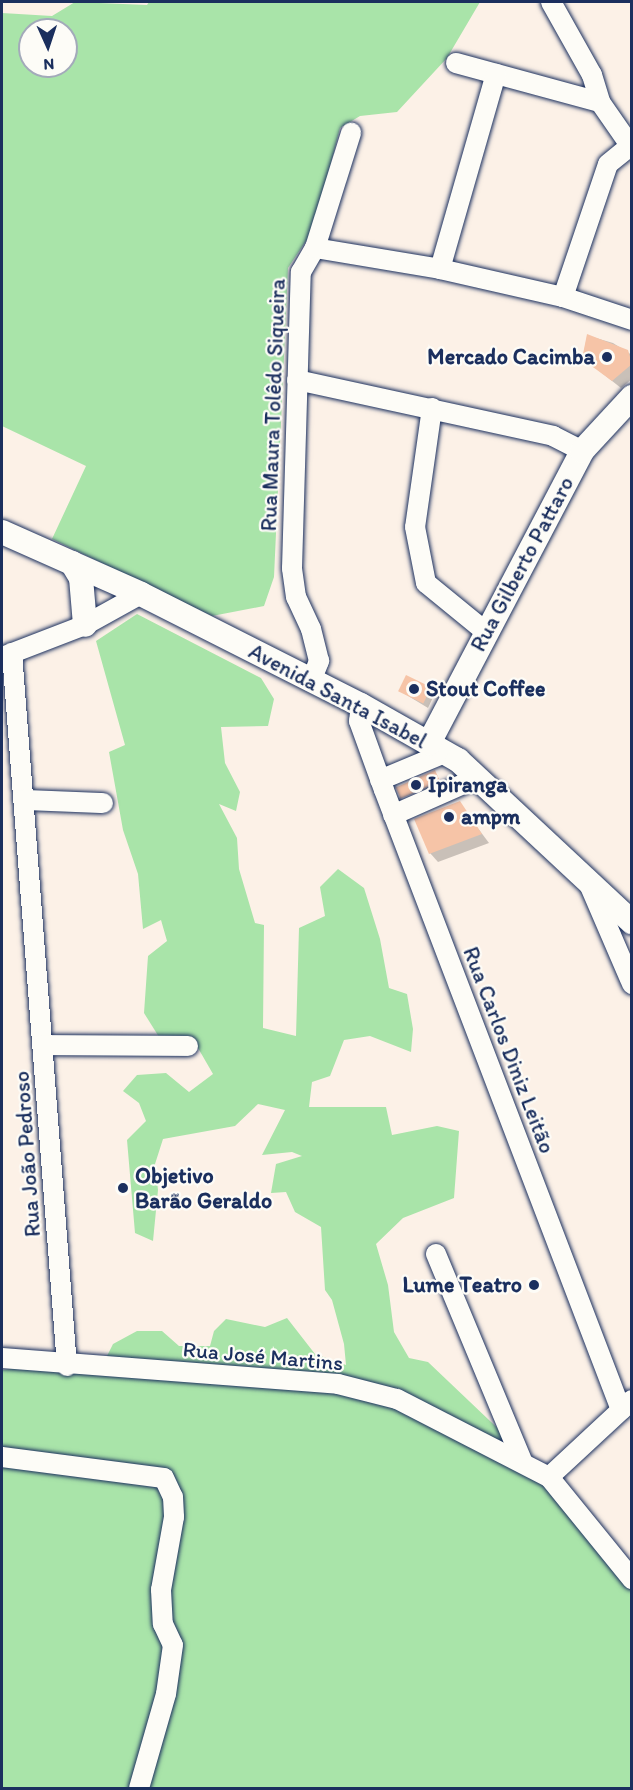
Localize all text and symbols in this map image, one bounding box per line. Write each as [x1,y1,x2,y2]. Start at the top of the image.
north arrow [18,18,78,78]
text: N [43,55,55,74]
street label: Rua Maura Tolêdo Siqueira [255,280,291,530]
place label: Mercado Cacimba [427,344,595,370]
marker: Mercado Cacimba [600,350,614,364]
street label: Rua Gilberto Pattaro [465,473,579,655]
street label: Avenida Santa Isabel [244,638,432,754]
place label: Stout Coffee [426,676,546,702]
marker: Stout Coffee [407,682,421,696]
place label: Ipiranga [428,772,508,798]
marker: Ipiranga [409,778,423,792]
place label: ampm [461,804,520,830]
marker: ampm [442,810,456,824]
street label: Rua Carlos Diniz Leitão [457,943,561,1157]
street label: Rua João Pedroso [8,1071,46,1237]
place label: Objetivo Barão Geraldo [135,1162,272,1214]
marker: Objetivo Barão Geraldo [116,1181,130,1195]
place label: Lume Teatro [406,1272,522,1298]
marker: Lume Teatro [527,1278,541,1292]
street label: Rua José Martins [181,1336,345,1376]

